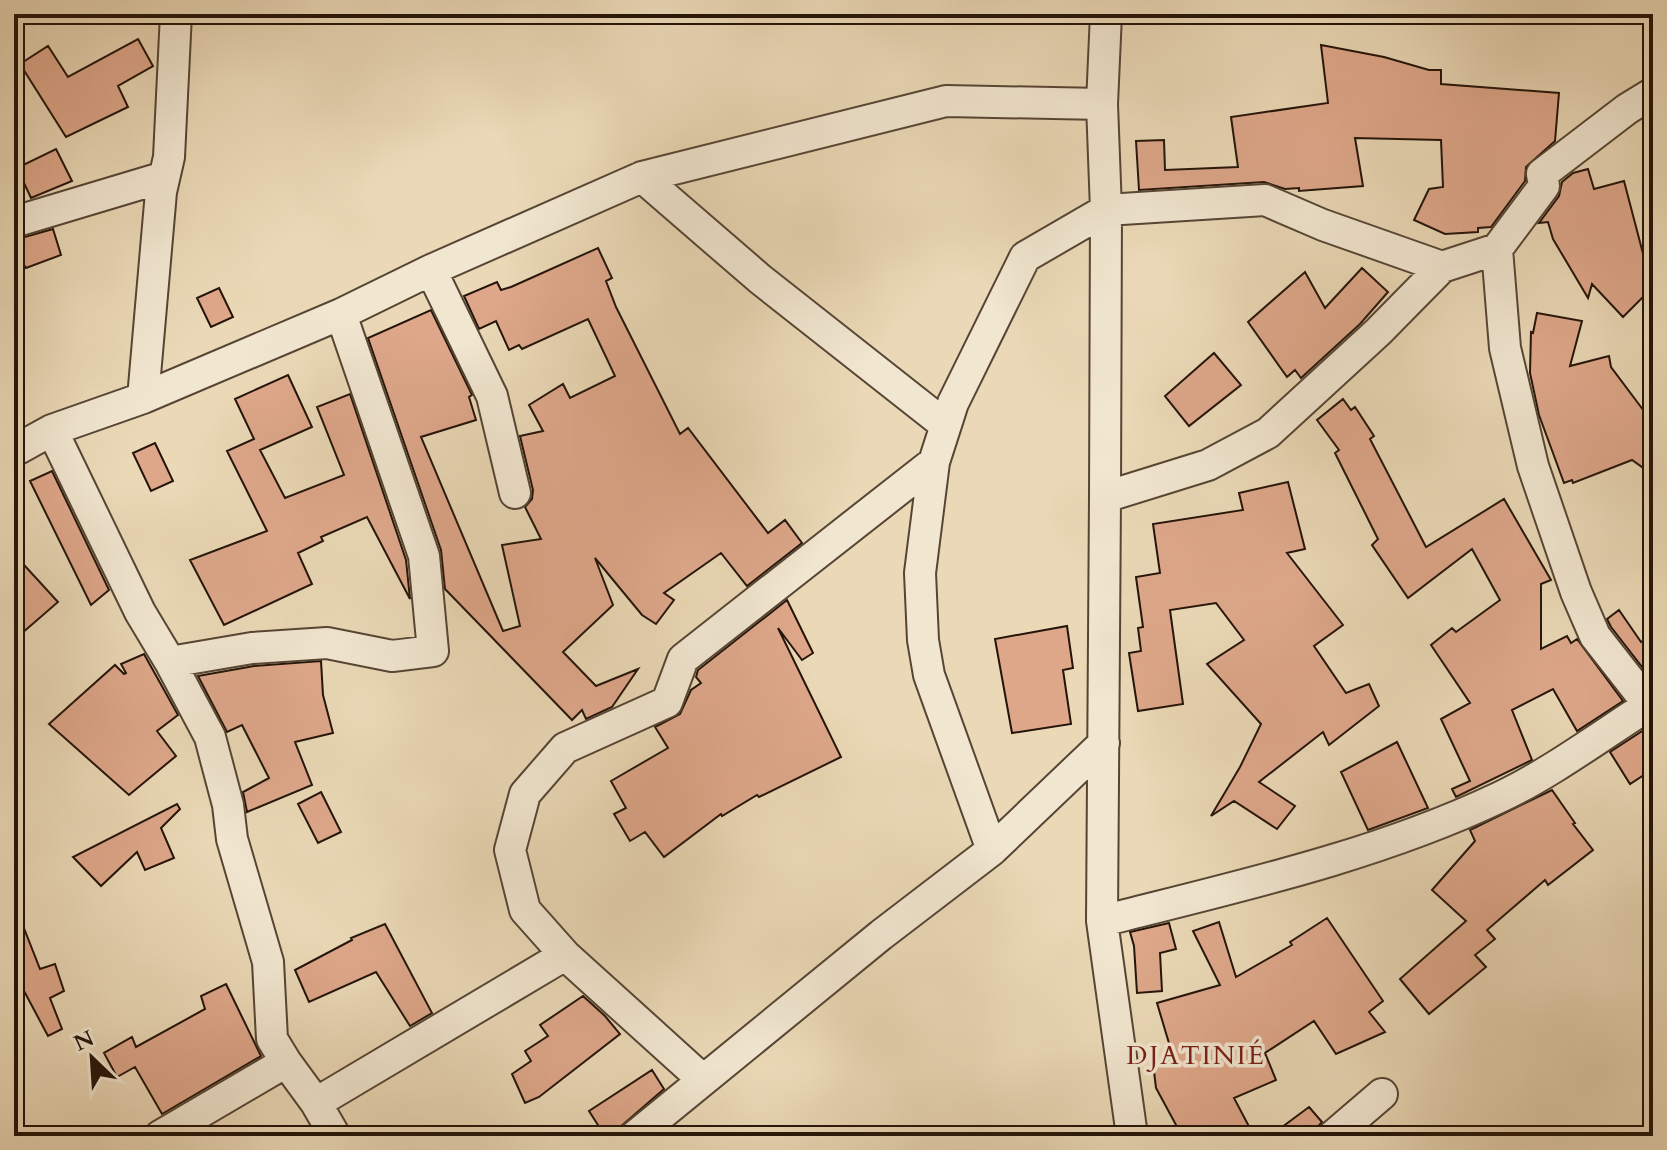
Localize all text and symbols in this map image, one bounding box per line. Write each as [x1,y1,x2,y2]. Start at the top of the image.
north arrow [52,1018,132,1098]
text: N [69,1023,99,1058]
district label: DJATINIÉ [1126,1038,1266,1073]

